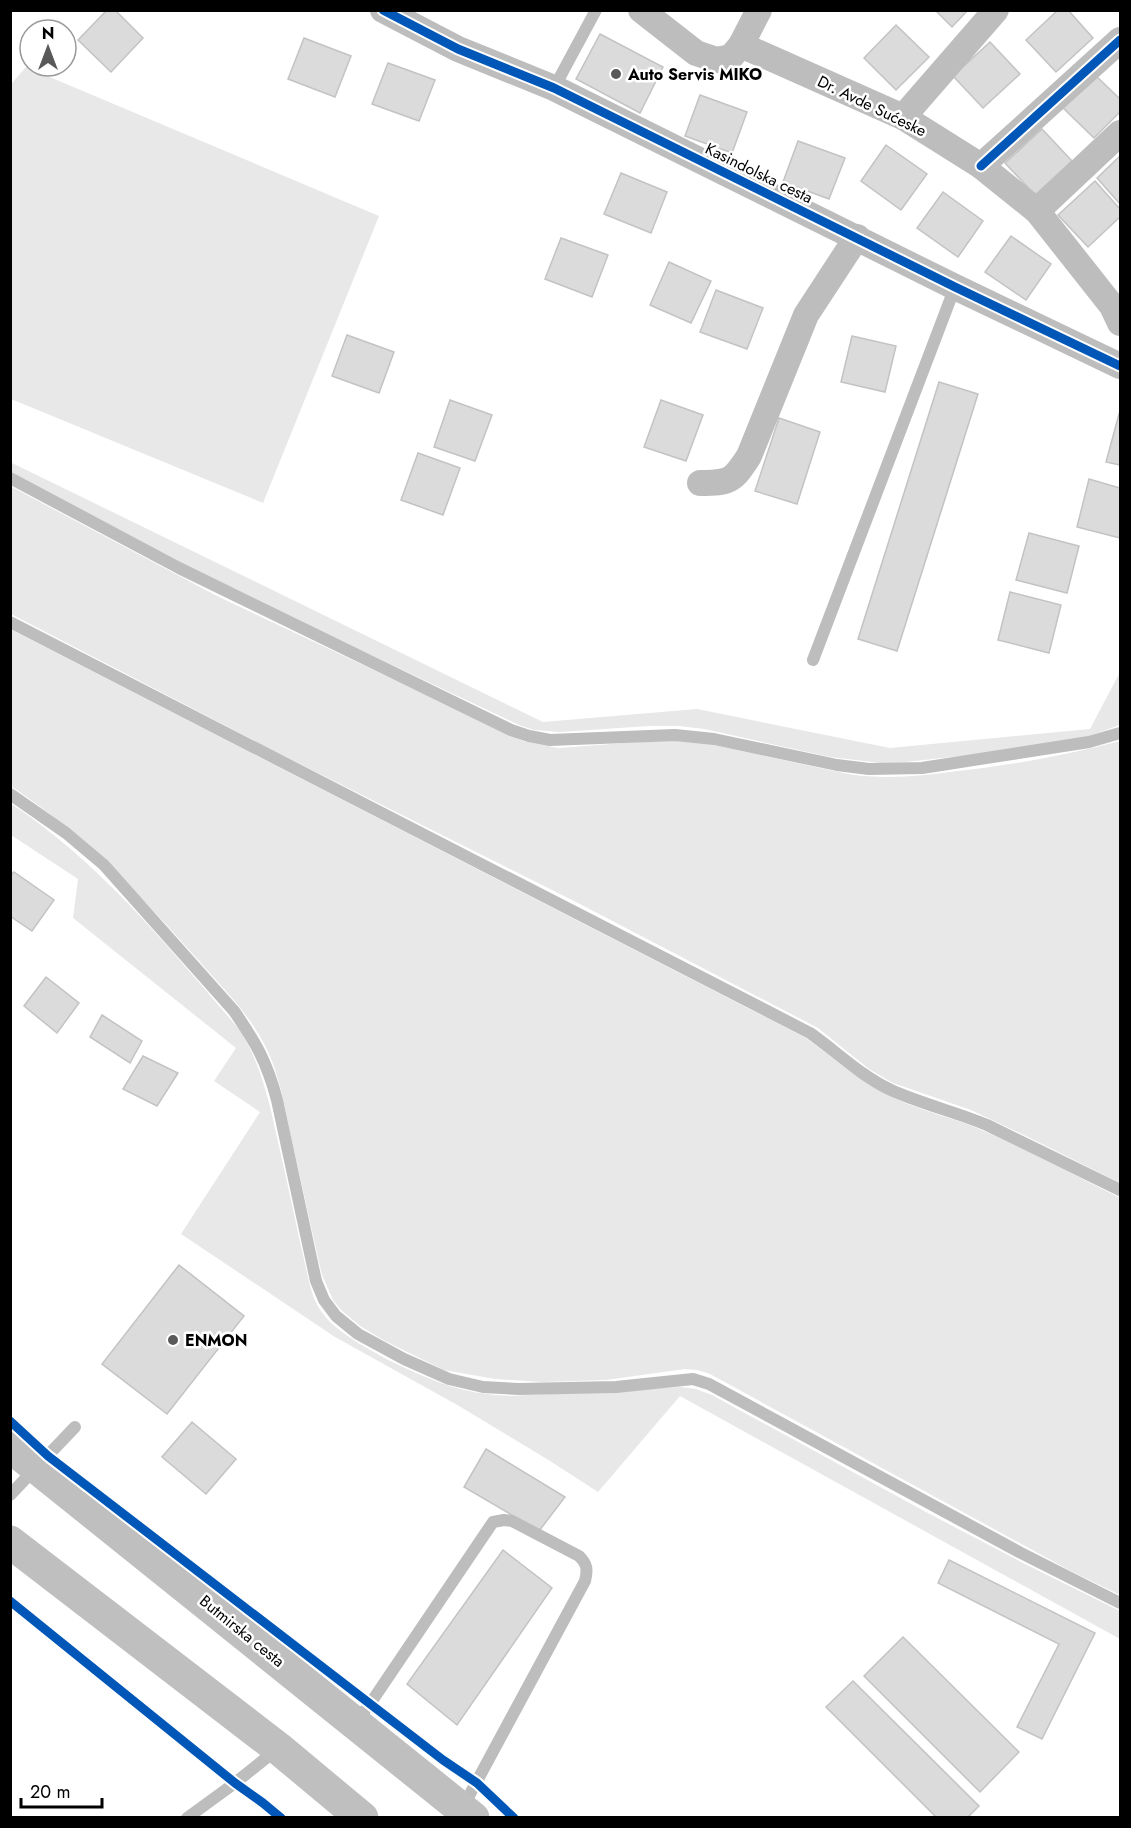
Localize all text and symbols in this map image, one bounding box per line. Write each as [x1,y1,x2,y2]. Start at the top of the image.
north arrow [18,18,78,78]
text: N [42,22,54,45]
place label: Auto Servis MIKO [627,63,762,86]
marker: Auto Servis MIKO [609,67,623,81]
street label: Dr. Avde Sućeske [814,70,930,142]
street label: Kasindolska cesta [701,137,817,209]
place label: ENMON [185,1329,247,1352]
marker: ENMON [166,1333,180,1347]
street label: Butmirska cesta [195,1590,289,1672]
scale bar [21,1771,102,1809]
text: 20 m [30,1779,70,1805]

